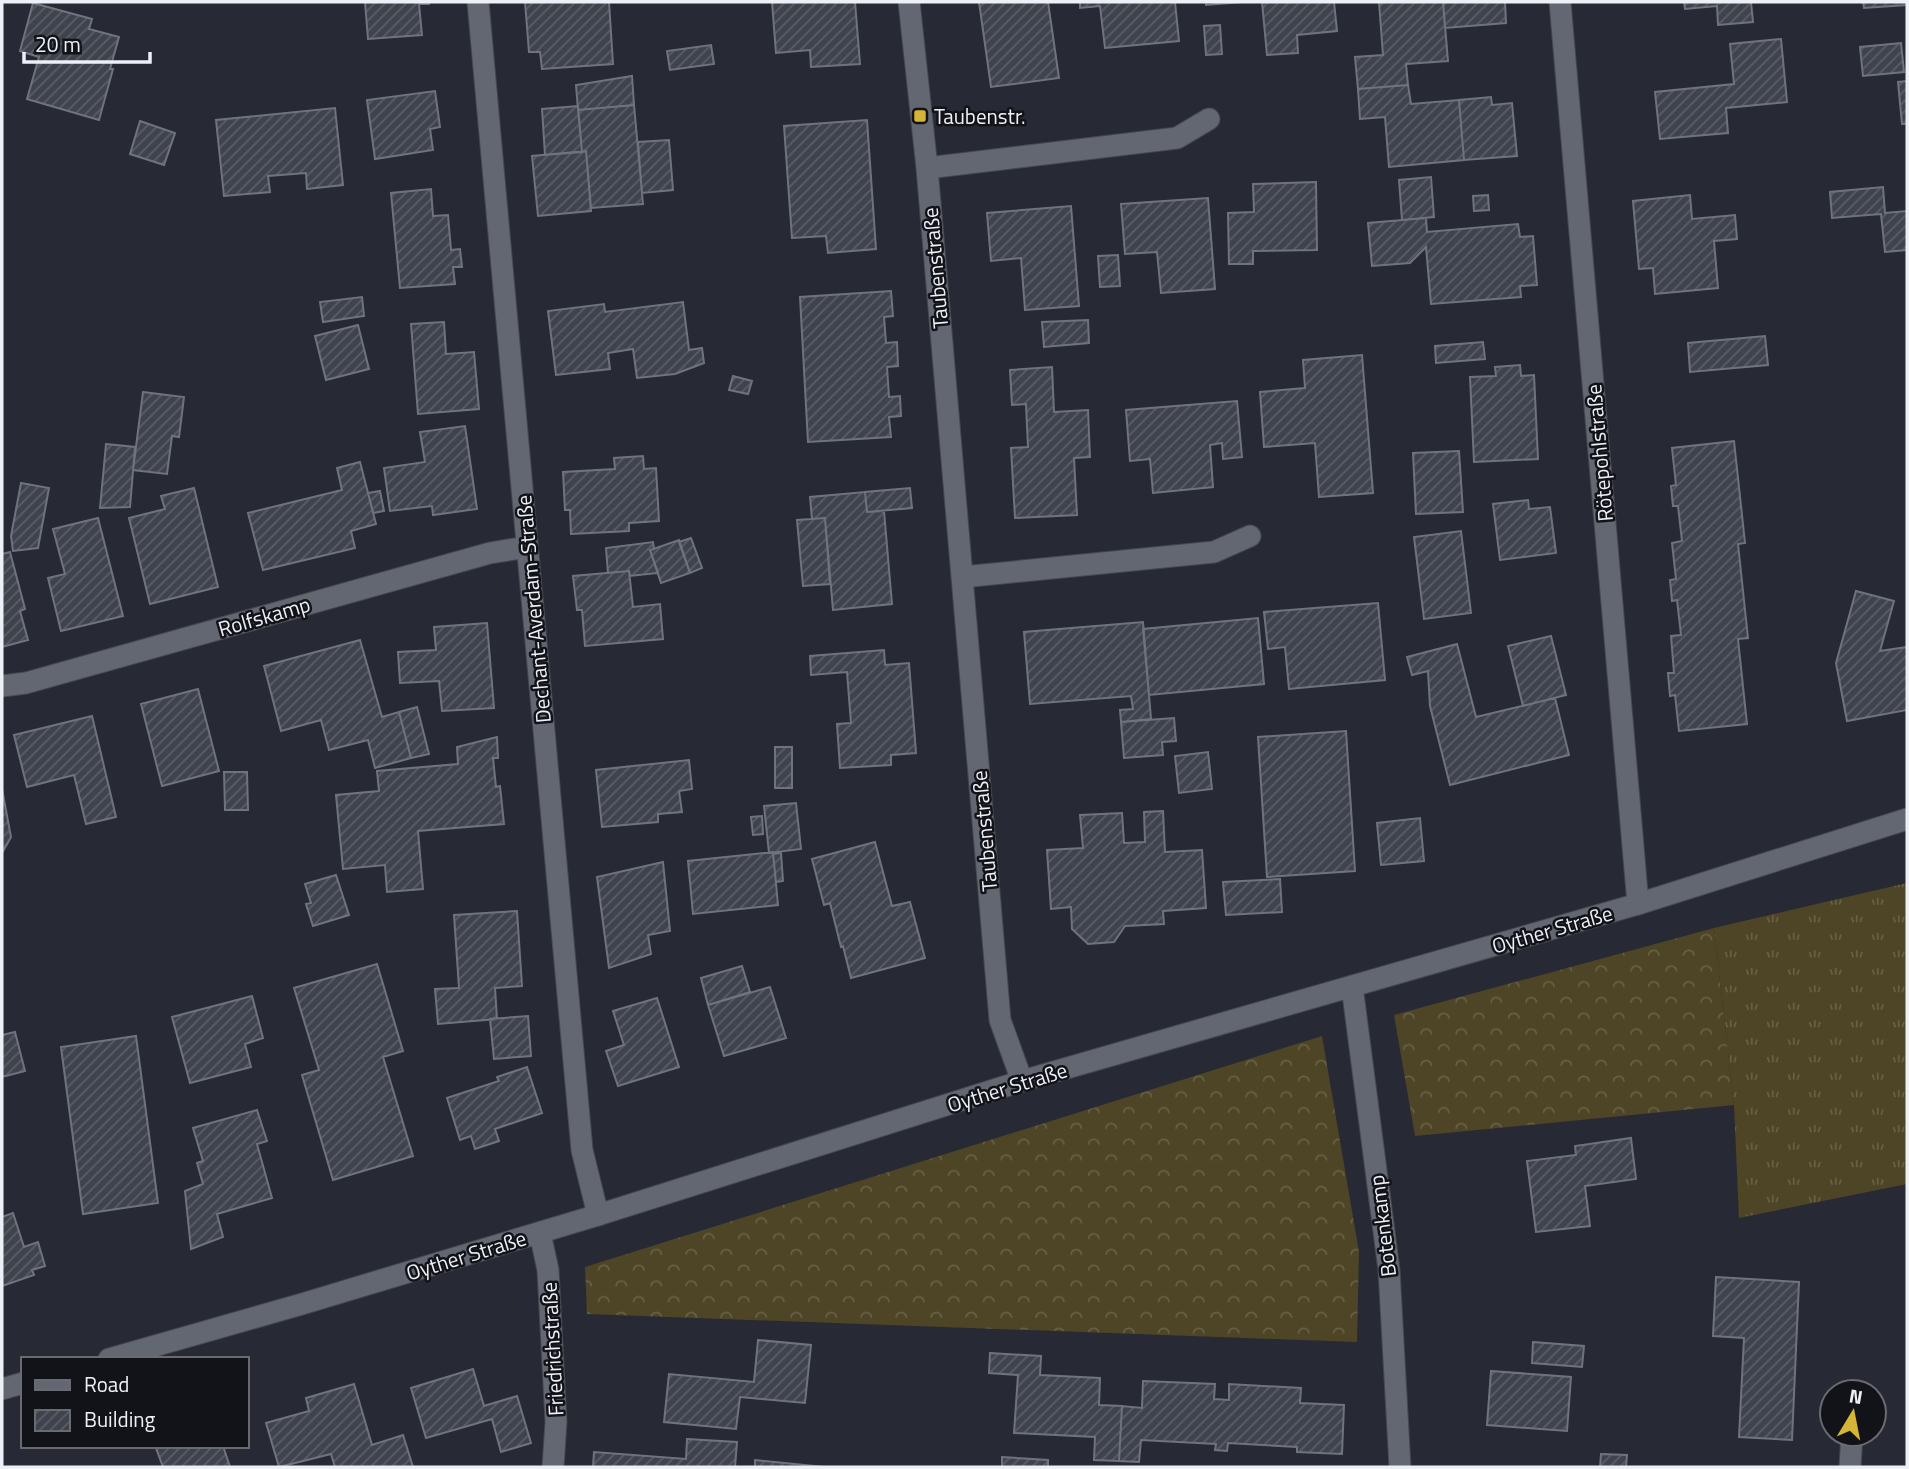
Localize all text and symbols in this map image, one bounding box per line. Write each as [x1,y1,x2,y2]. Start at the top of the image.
scale bar [24,21,150,65]
text: 20 m [35,28,81,60]
place label: Taubenstr. [934,100,1026,132]
marker: Taubenstr. [912,108,928,124]
street label: Taubenstraße [914,206,956,330]
street label: Rötepohlstraße [1577,383,1621,523]
street label: Dechant-Averdam-Straße [507,494,559,724]
street label: Rolfskamp [214,588,314,644]
street label: Taubenstraße [963,769,1005,893]
street label: Oyther Straße [1488,897,1616,961]
street label: Oyther Straße [943,1054,1071,1120]
street label: Botenkamp [1360,1173,1404,1279]
street label: Oyther Straße [402,1222,530,1288]
street label: Friedrichstraße [533,1281,571,1417]
legend [21,1357,248,1448]
text: Road [84,1368,129,1400]
north arrow [1818,1378,1888,1448]
text: N [1847,1380,1865,1411]
text: Building [84,1403,156,1435]

